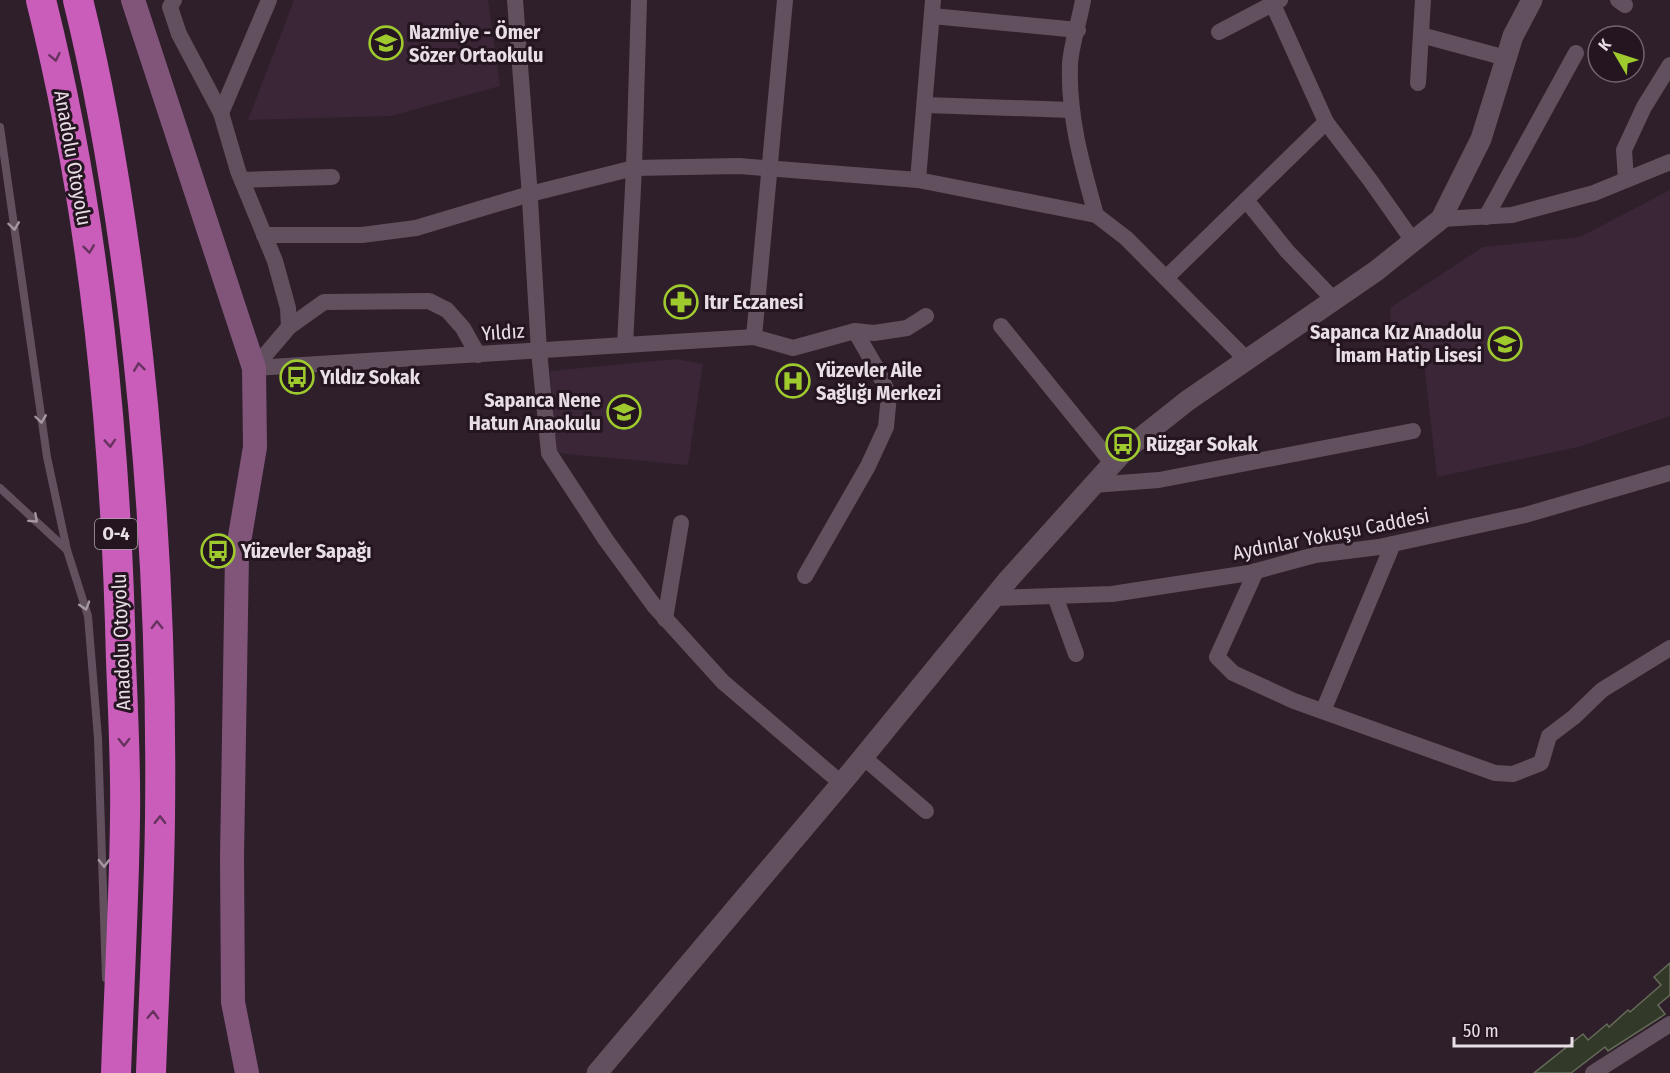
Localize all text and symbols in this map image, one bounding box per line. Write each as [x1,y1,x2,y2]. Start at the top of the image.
place label: Nazmiye - Ömer Sözer Ortaokulu [409,20,543,67]
north arrow [1586,24,1646,84]
school or university icon: Nazmiye - Ömer Sözer Ortaokulu [368,25,404,61]
text: K [1594,35,1615,54]
one-way arrow [48,52,61,62]
street label: Anadolu Otoyolu [49,89,97,227]
one-way arrow [8,222,20,231]
one-way arrow [82,244,95,253]
pharmacy icon: Itır Eczanesi [663,284,699,320]
place label: Itır Eczanesi [704,290,804,314]
street label: Yıldız [481,319,525,345]
place label: Sapanca Kız Anadolu İmam Hatip Lisesi [1310,320,1482,367]
school or university icon: Sapanca Kız Anadolu İmam Hatip Lisesi [1487,326,1523,362]
place label: Yüzevler Aile Sağlığı Merkezi [815,358,941,405]
bus stop icon: Yıldız Sokak [279,359,315,395]
one-way arrow [134,363,146,372]
hospital icon: Yüzevler Aile Sağlığı Merkezi [775,363,811,399]
place label: Yıldız Sokak [319,365,421,389]
place label: Sapanca Nene Hatun Anaokulu [469,388,601,435]
school or university icon: Sapanca Nene Hatun Anaokulu [606,394,642,430]
one-way arrow [35,415,47,424]
bus stop icon: Rüzgar Sokak [1105,426,1141,462]
place label: Rüzgar Sokak [1146,432,1259,456]
one-way arrow [104,438,117,447]
street label: Aydınlar Yokuşu Caddesi [1231,503,1431,566]
one-way arrow [27,512,37,523]
road number: O-4 [95,519,137,549]
bus stop icon: Yüzevler Sapağı [200,533,236,569]
place label: Yüzevler Sapağı [240,539,372,563]
street label: Anadolu Otoyolu [107,573,135,711]
one-way arrow [77,600,90,611]
one-way arrow [151,620,163,629]
one-way arrow [117,738,130,747]
one-way arrow [154,815,166,824]
one-way arrow [97,858,110,867]
one-way arrow [147,1010,160,1019]
scale bar [1454,1010,1572,1048]
text: 50 m [1463,1020,1499,1042]

